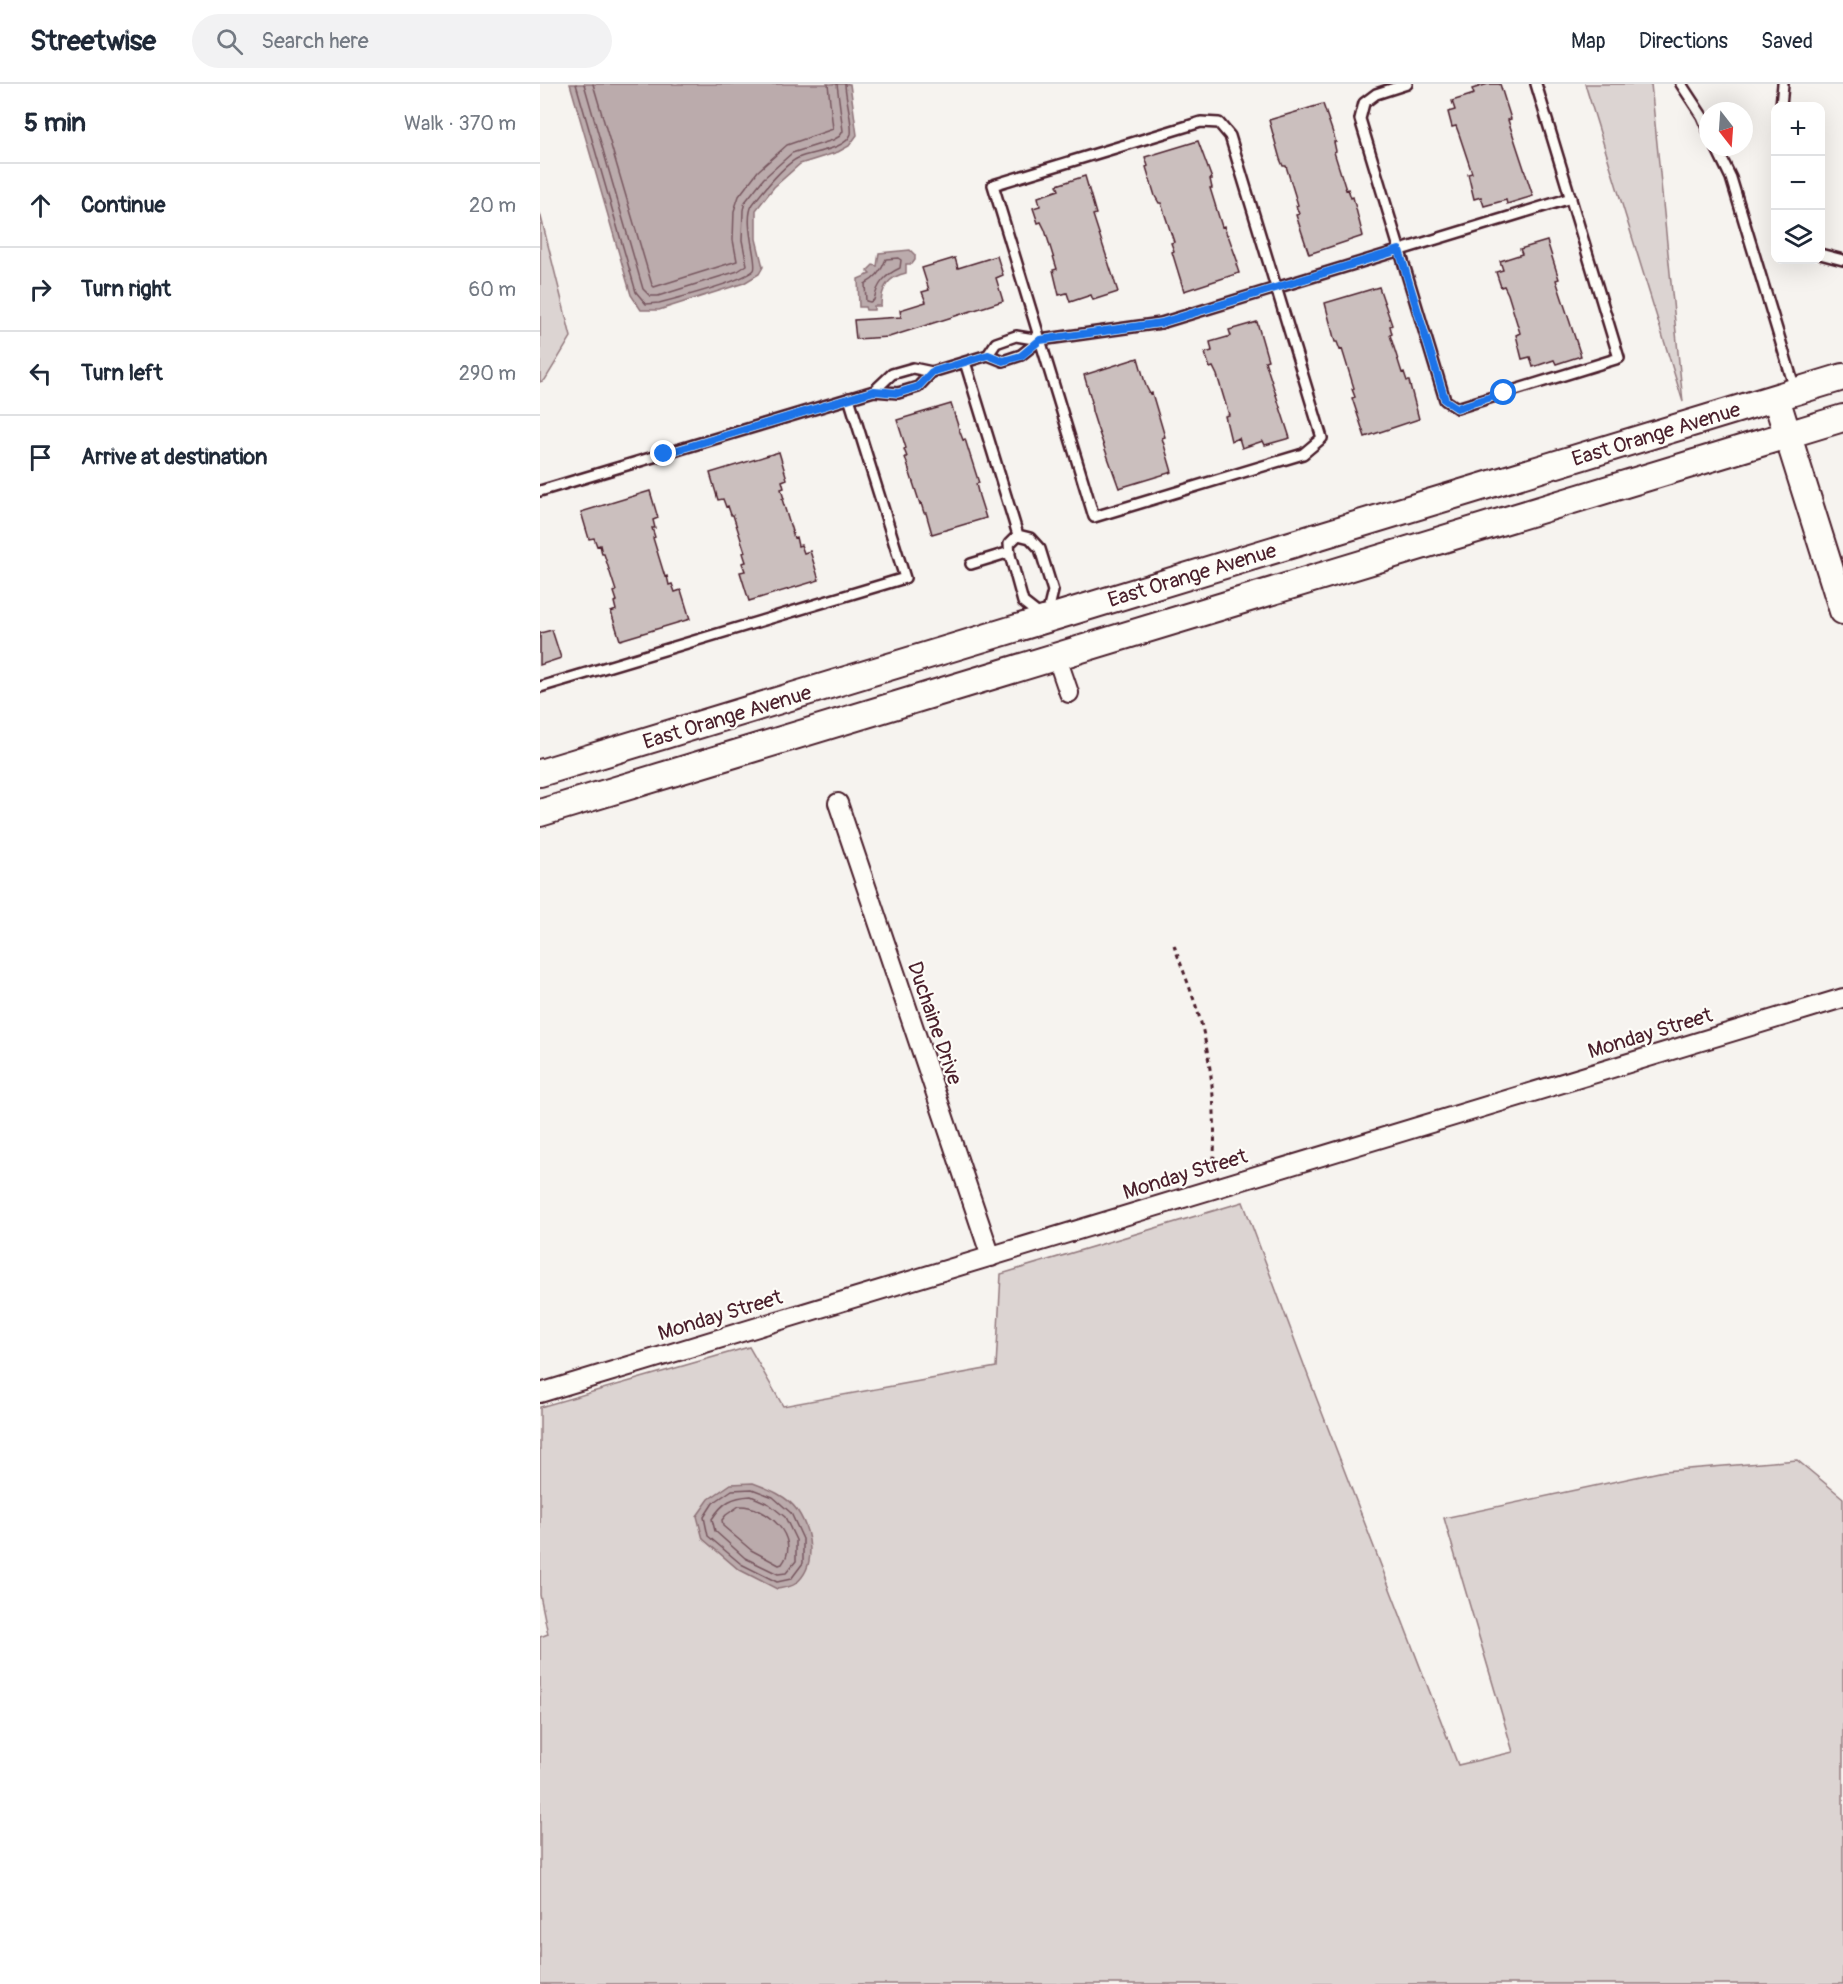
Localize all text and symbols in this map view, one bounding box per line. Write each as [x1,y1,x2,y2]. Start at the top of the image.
search box [192,14,612,68]
text: Streetwise [30,24,156,59]
icon: search [213,25,246,58]
text: Search here [261,27,369,55]
text: Map [1571,28,1606,55]
text: Directions [1639,28,1728,55]
text: Saved [1761,28,1813,55]
north arrow [1699,102,1753,156]
map controls [1771,102,1825,264]
button: + [1771,102,1825,156]
text: 5 min [24,107,86,139]
text: Walk · 370 m [404,111,516,136]
button: − [1771,156,1825,210]
icon: ahead [24,189,57,222]
text: Continue [81,191,165,219]
text: 20 m [469,193,516,218]
button: layers [1771,210,1825,264]
icon: right [24,273,57,306]
text: Turn right [81,275,171,303]
text: 60 m [469,277,516,302]
icon: left [24,357,57,390]
text: Turn left [81,359,163,387]
text: 290 m [459,361,516,386]
route start [1490,379,1516,405]
street label: East Orange Avenue [1569,396,1744,473]
route end [650,440,676,466]
icon: arrive [24,441,57,474]
text: Arrive at destination [81,443,267,471]
street label: East Orange Avenue [1105,537,1280,614]
street label: East Orange Avenue [640,679,815,756]
street label: Duchaine Drive [901,958,968,1089]
street label: Monday Street [1585,1002,1716,1065]
street label: Monday Street [1120,1143,1251,1206]
street label: Monday Street [655,1284,786,1347]

